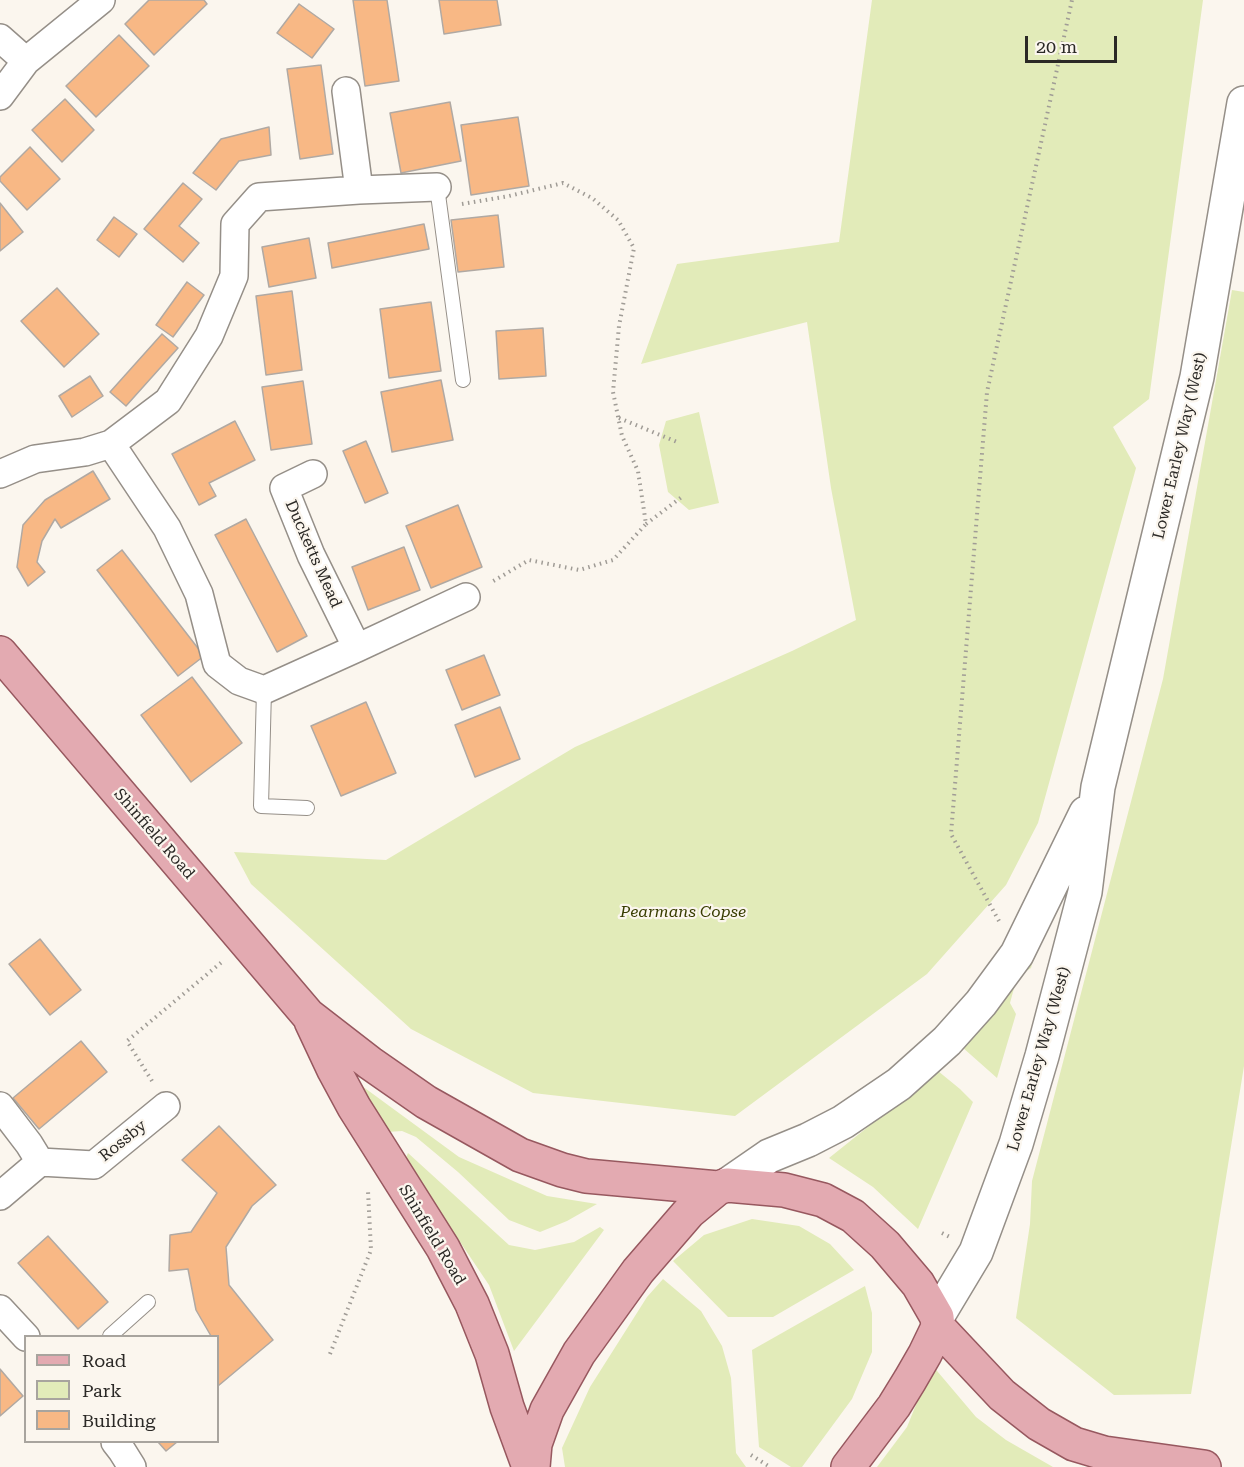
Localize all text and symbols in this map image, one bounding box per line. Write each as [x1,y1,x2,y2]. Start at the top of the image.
scale bar [1028,24,1120,62]
text: 20 m [1036,36,1077,57]
street label: Lower Earley Way (West) [1149,351,1211,541]
street label: Ducketts Mead [281,497,345,611]
street label: Shinfield Road [109,785,199,883]
park label: Pearmans Copse [620,902,746,922]
street label: Lower Earley Way (West) [1003,965,1075,1153]
street label: Rossby [95,1116,151,1166]
street label: Shinfield Road [394,1181,470,1289]
legend [24,1335,219,1443]
text: Road [82,1350,126,1371]
text: Park [82,1380,122,1401]
text: Building [82,1410,156,1431]

